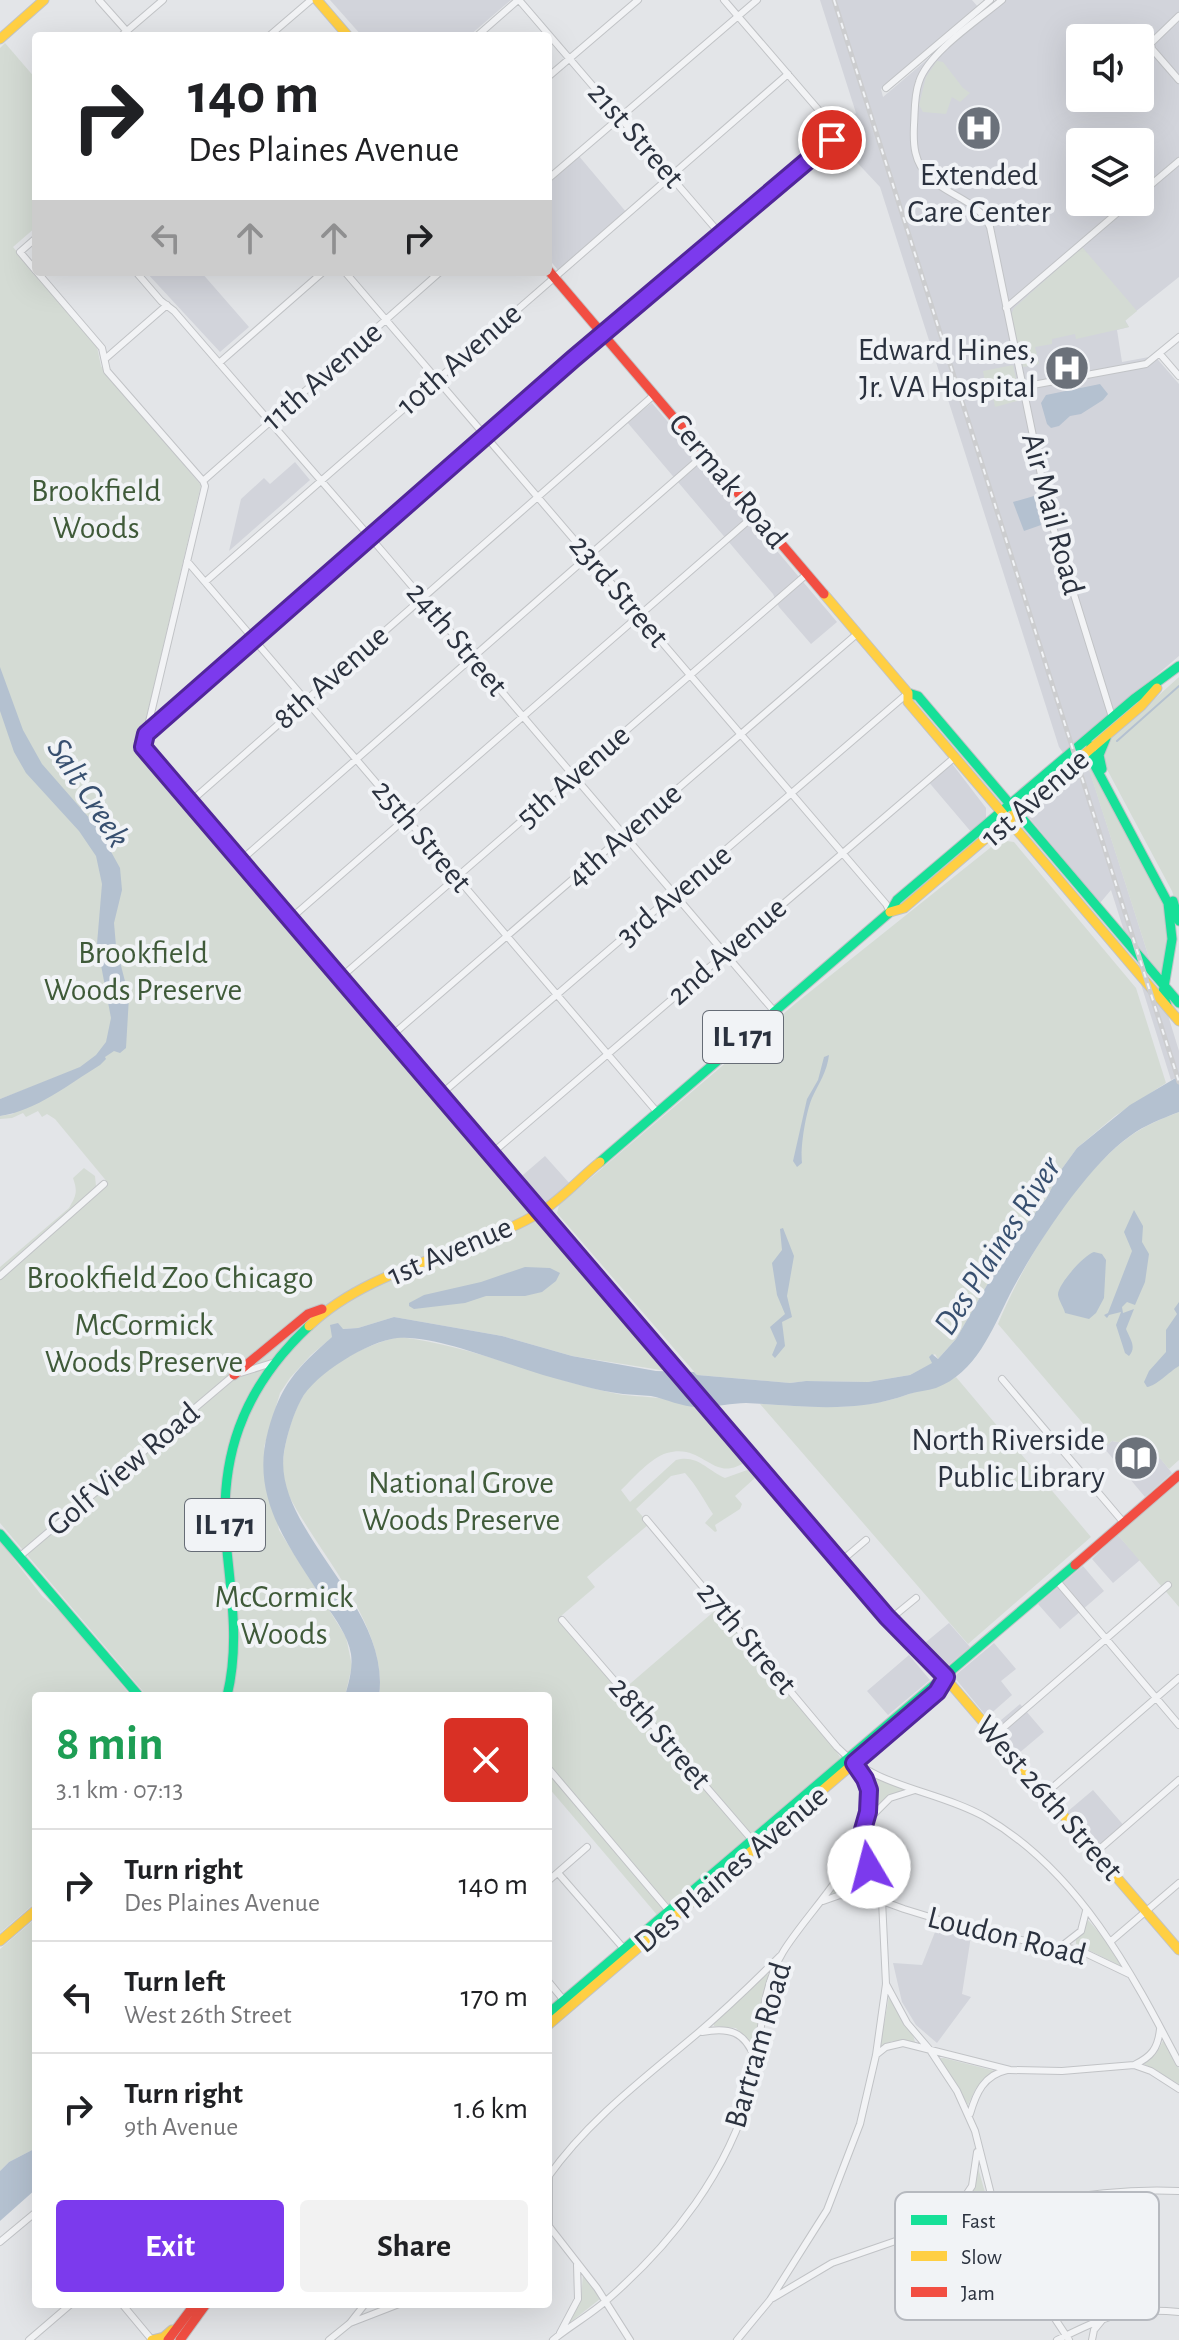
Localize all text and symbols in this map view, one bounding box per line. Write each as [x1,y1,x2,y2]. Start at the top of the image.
map controls [1066,24,1154,216]
button: sound [1066,24,1154,112]
icon: right [56,64,160,168]
text: 140 m [188,67,319,123]
street label: 21st Street [582,76,690,194]
hospital icon: Extended Care Center [955,104,1003,152]
pin [798,106,866,174]
icon: arrive [810,118,854,162]
button: layers [1066,128,1154,216]
text: Des Plaines Avenue [188,132,459,168]
place label: Extended Care Center [907,159,1051,228]
icon: left [144,216,188,260]
icon: ahead [228,216,272,260]
icon: ahead [312,216,356,260]
icon: right [396,216,440,260]
street label: 10th Avenue [391,297,527,421]
street label: 11th Avenue [256,316,388,436]
place label: Edward Hines, Jr. VA Hospital [858,334,1036,403]
hospital icon: Edward Hines, Jr. VA Hospital [1043,344,1091,392]
street label: Cermak Road [663,408,793,554]
street label: Air Mail Road [1016,430,1090,598]
park label: Brookfield Woods [31,475,161,544]
street label: 23rd Street [563,529,675,653]
street label: 24th Street [401,576,513,702]
street label: 8th Avenue [267,619,395,735]
street label: 5th Avenue [510,718,636,834]
water label: Salt Creek [40,732,136,854]
street label: 1st Avenue [975,743,1095,853]
street label: 25th Street [366,774,478,898]
street label: 4th Avenue [560,777,688,893]
street label: 3rd Avenue [611,838,737,952]
street label: 2nd Avenue [661,891,793,1011]
park label: Brookfield Woods Preserve [44,937,242,1006]
road number: IL 171 [703,1011,783,1063]
water label: Des Plaines River [928,1150,1068,1341]
street label: 1st Avenue [383,1211,517,1291]
park label: Brookfield Zoo Chicago [26,1262,314,1294]
park label: McCormick Woods Preserve [45,1309,243,1378]
street label: Golf View Road [41,1396,205,1542]
place label: North Riverside Public Library [911,1424,1105,1493]
library icon: North Riverside Public Library [1112,1434,1160,1482]
park label: National Grove Woods Preserve [362,1467,560,1536]
road number: IL 171 [185,1499,265,1551]
street label: 27th Street [691,1576,803,1700]
park label: McCormick Woods [215,1581,354,1650]
street label: 28th Street [603,1671,717,1795]
street label: West 26th Street [969,1710,1129,1886]
button: close [444,1718,528,1802]
text: 8 min [56,1721,164,1769]
text: 3.1 km · 07:13 [56,1777,183,1803]
street label: Des Plaines Avenue [628,1779,834,1959]
position arrow [827,1825,911,1909]
text: Turn right [124,1855,243,1885]
icon: right [56,1863,100,1907]
text: 140 m [458,1870,528,1900]
text: Des Plaines Avenue [124,1890,320,1916]
street label: Loudon Road [924,1901,1090,1971]
street label: Bartram Road [719,1958,797,2132]
text: Turn left [124,1967,225,1997]
icon: left [56,1975,100,2019]
text: 170 m [460,1982,528,2012]
text: West 26th Street [124,2002,292,2028]
text: Turn right [124,2079,243,2109]
icon: right [56,2087,100,2131]
text: 1.6 km [454,2094,528,2124]
text: 9th Avenue [124,2114,238,2140]
legend [895,2192,1159,2320]
button: Exit [56,2200,284,2292]
button: Share [300,2200,528,2292]
text: Fast [961,2210,995,2232]
text: Slow [961,2246,1002,2268]
text: Jam [961,2282,995,2304]

